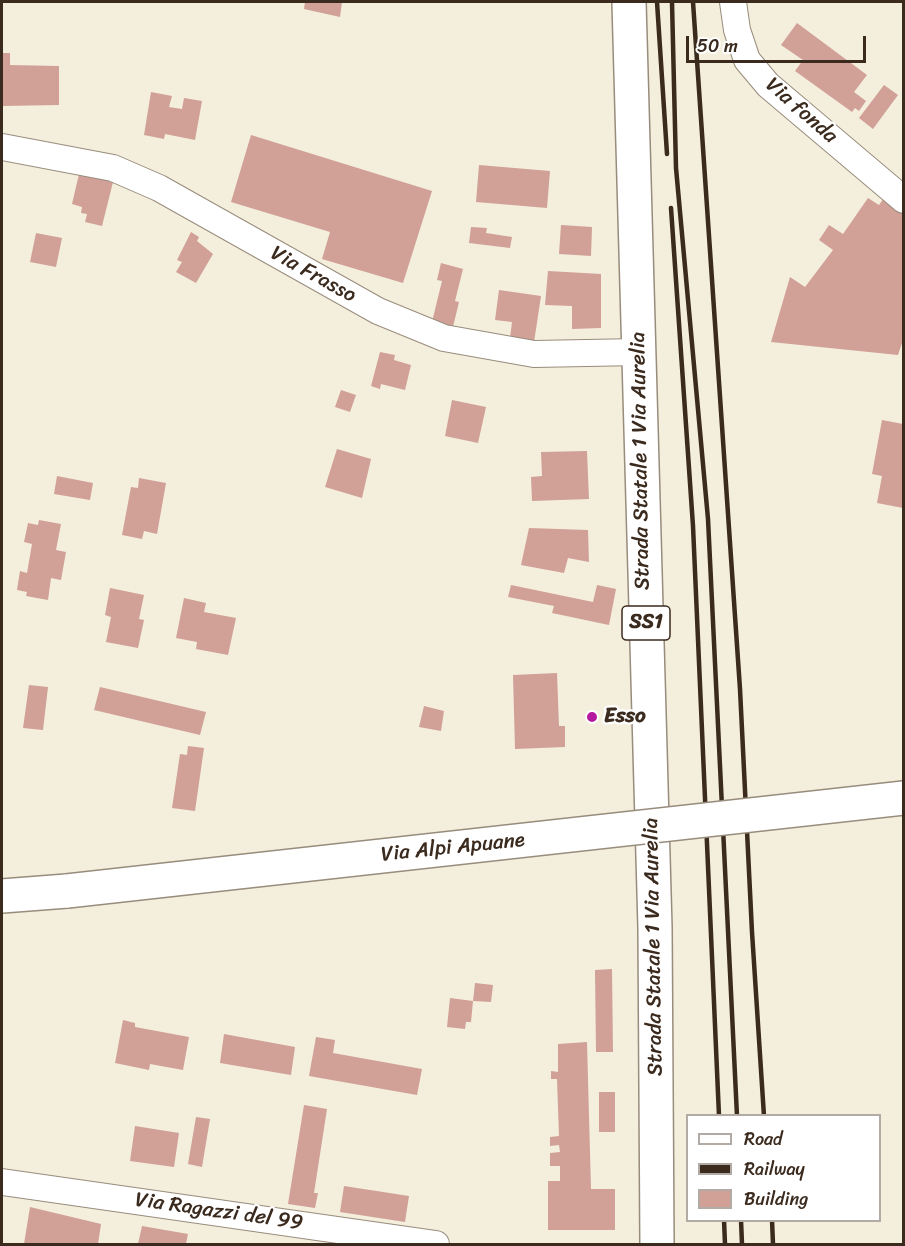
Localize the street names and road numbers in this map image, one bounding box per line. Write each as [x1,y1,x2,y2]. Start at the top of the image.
street label: Via fonda [760,73,842,149]
street label: Via Frasso [266,241,360,309]
street label: Strada Statale 1 Via Aurelia [626,332,656,590]
road number: SS1 [622,606,670,640]
street label: Strada Statale 1 Via Aurelia [639,818,669,1076]
street label: Via Alpi Apuane [380,828,526,868]
street label: Via Ragazzi del 99 [134,1188,304,1236]

